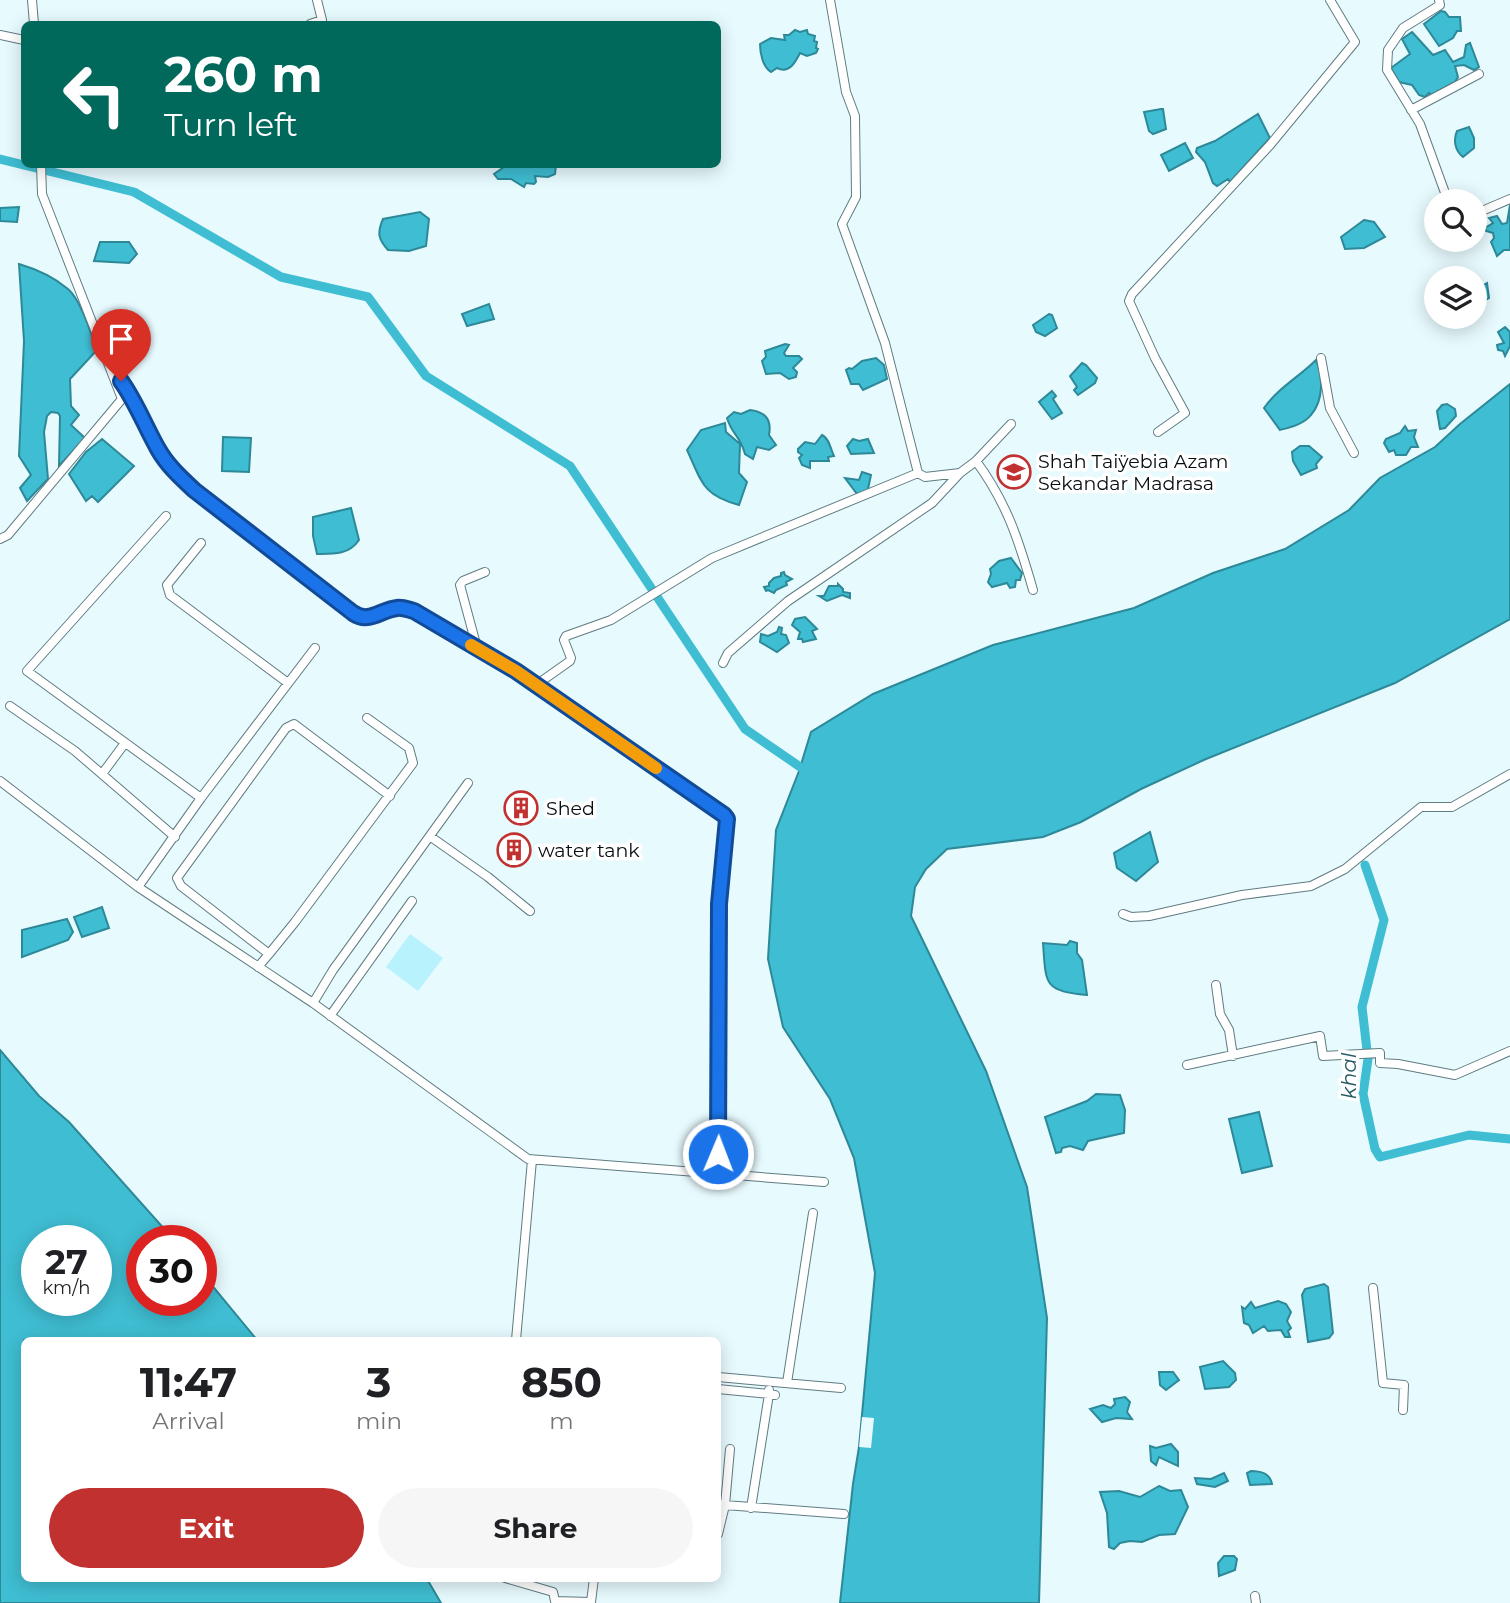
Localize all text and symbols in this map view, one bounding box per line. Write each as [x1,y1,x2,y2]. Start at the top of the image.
text: 260 m [164,45,323,104]
icon: left [49,49,140,140]
text: Turn left [164,105,298,144]
map controls [1424,189,1487,329]
button: search [1424,189,1487,252]
button: layers [1424,266,1487,329]
pin [91,309,151,381]
icon: arrive [102,320,140,358]
place label: Shah Taiÿebia Azam Sekandar Madrasa [1038,450,1229,495]
school or university icon: Shah Taiÿebia Azam Sekandar Madrasa [995,453,1033,491]
building icon: Shed [502,789,540,827]
place label: Shed [546,797,595,820]
building icon: water tank [495,831,533,869]
place label: water tank [538,839,640,862]
water label: khal [1336,1052,1361,1099]
position arrow [681,1117,755,1191]
speed limit sign: 30 [126,1225,217,1316]
text: 27 [45,1240,88,1283]
text: km/h [42,1277,91,1299]
text: 11:47 [140,1356,237,1408]
text: 3 [367,1356,391,1408]
text: 850 [521,1356,602,1408]
text: Arrival [152,1407,225,1435]
text: min [356,1407,402,1435]
text: m [549,1407,574,1435]
button: Exit [49,1488,364,1568]
button: Share [378,1488,693,1568]

